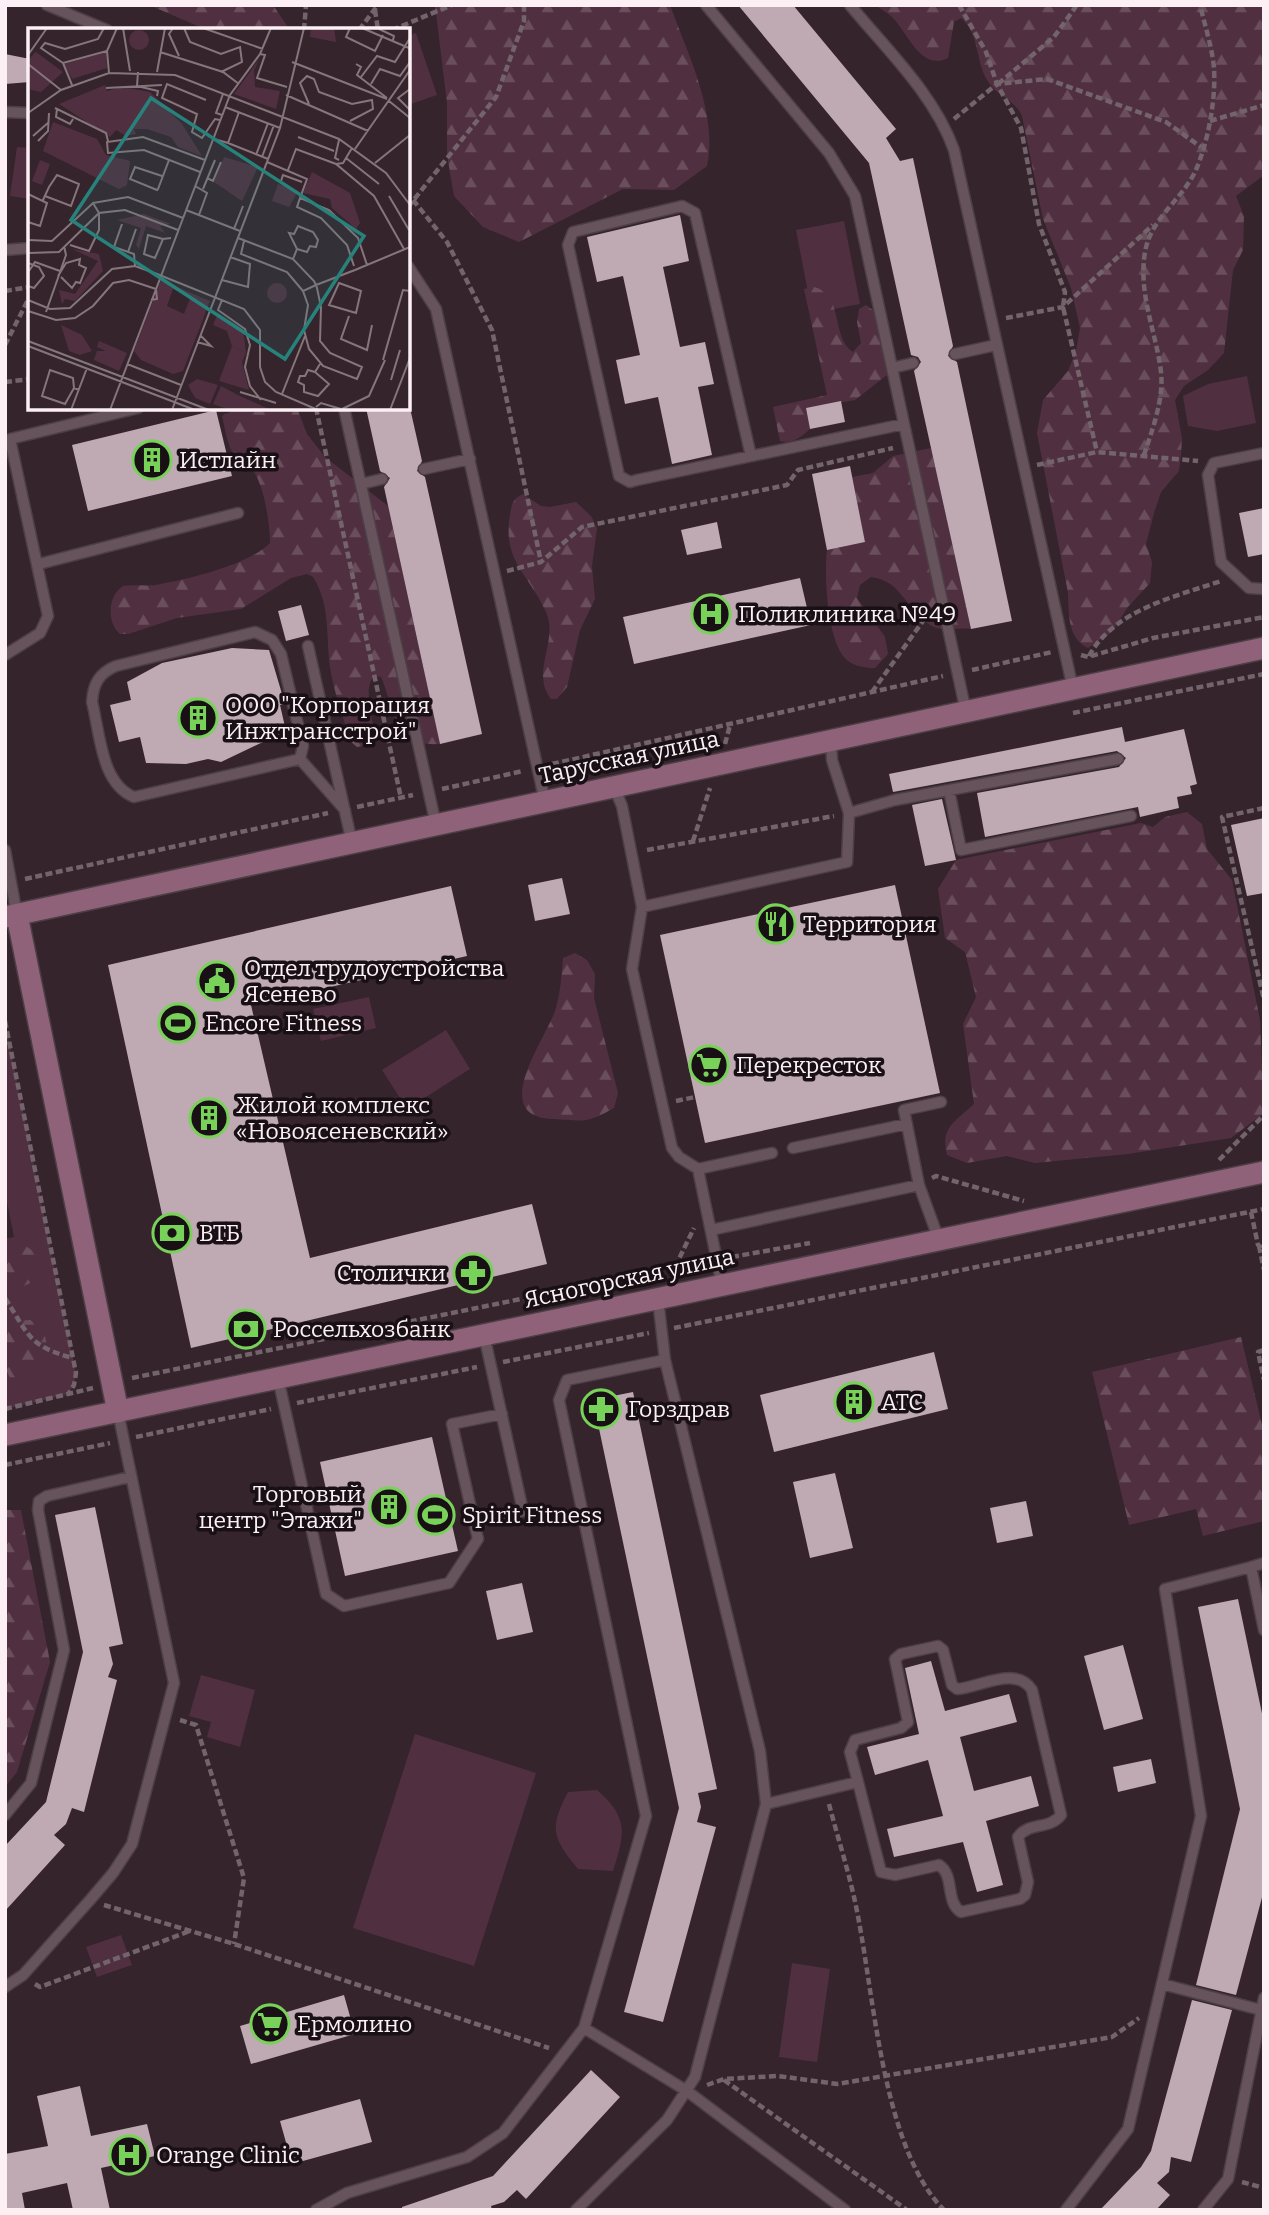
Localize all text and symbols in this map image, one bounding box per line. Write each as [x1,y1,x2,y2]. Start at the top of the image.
inset map [28,28,410,410]
building icon: Истлайн [131,439,173,481]
place label: Истлайн [179,446,276,474]
hospital icon: Поликлиника №49 [690,593,732,635]
place label: Поликлиника №49 [738,600,956,628]
place label: ООО "Корпорация Инжтрансстрой" [225,691,430,745]
building icon: ООО "Корпорация Инжтрансстрой" [177,697,219,739]
street label: Тарусская улица [536,724,722,790]
restaurant icon: Территория [755,903,797,945]
place label: Территория [803,910,937,938]
place label: Отдел трудоустройства Ясенево [244,954,505,1008]
public building icon: Отдел трудоустройства Ясенево [196,960,238,1002]
sports icon: Encore Fitness [157,1002,199,1044]
place label: Encore Fitness [205,1009,362,1037]
supermarket icon: Перекресток [688,1044,730,1086]
place label: Перекресток [736,1051,882,1079]
place label: Жилой комплекс «Новоясеневский» [236,1091,449,1145]
building icon: Жилой комплекс «Новоясеневский» [188,1097,230,1139]
bank icon: ВТБ [151,1212,193,1254]
place label: ВТБ [199,1219,240,1247]
street label: Ясногорская улица [521,1242,737,1314]
pharmacy icon: Столички [452,1252,494,1294]
place label: Столички [337,1259,446,1287]
bank icon: Россельхозбанк [225,1308,267,1350]
place label: Россельхозбанк [273,1315,451,1343]
building icon: АТС [833,1381,875,1423]
pharmacy icon: Горздрав [580,1388,622,1430]
place label: АТС [881,1388,923,1416]
place label: Горздрав [628,1395,730,1423]
place label: Торговый центр "Этажи" [199,1480,362,1534]
building icon: Торговый центр "Этажи" [368,1486,410,1528]
sports icon: Spirit Fitness [414,1494,456,1536]
place label: Spirit Fitness [462,1501,602,1529]
supermarket icon: Ермолино [249,2003,291,2045]
place label: Ермолино [297,2010,412,2038]
hospital icon: Orange Clinic [108,2134,150,2176]
place label: Orange Clinic [156,2141,300,2169]

